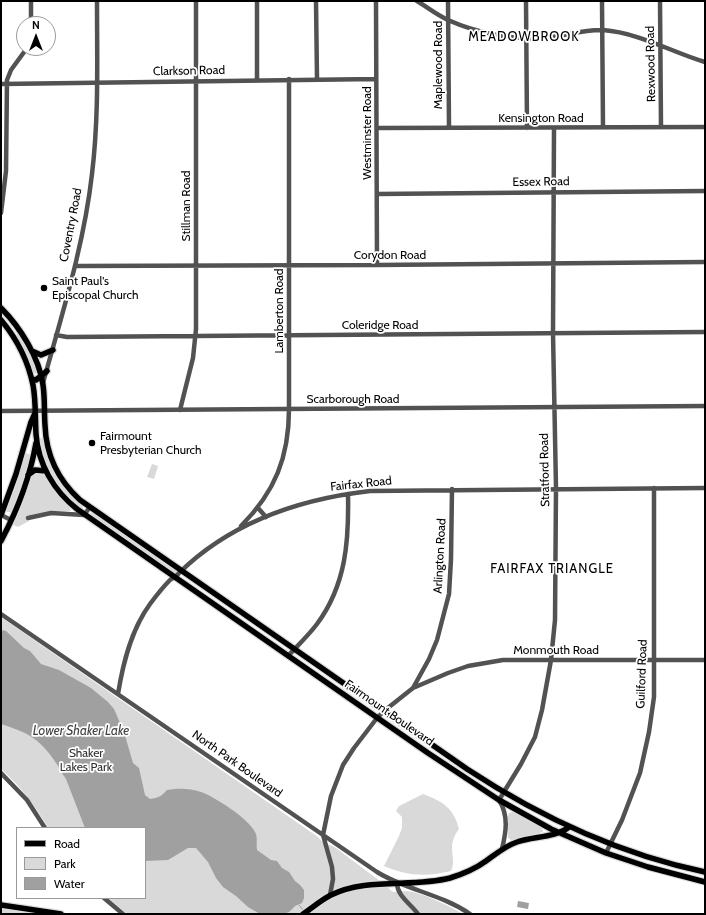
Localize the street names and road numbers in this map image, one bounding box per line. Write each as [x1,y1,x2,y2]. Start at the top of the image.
street label: Maplewood Road [431,21,445,109]
street label: Rexwood Road [643,26,659,102]
street label: Clarkson Road [153,63,225,79]
street label: Westminster Road [360,86,374,180]
street label: Kensington Road [498,111,584,125]
street label: Stillman Road [179,171,193,241]
street label: Essex Road [512,174,570,190]
street label: Coventry Road [57,187,85,263]
street label: Corydon Road [354,248,426,262]
street label: Lamberton Road [272,269,286,353]
street label: Coleridge Road [342,318,418,332]
street label: Scarborough Road [307,392,399,406]
street label: Stratford Road [537,433,553,507]
street label: Fairfax Road [330,474,392,494]
street label: Arlington Road [431,518,449,594]
street label: Guilford Road [634,639,650,709]
street label: Monmouth Road [513,643,599,657]
street label: Fairmount Boulevard [342,677,436,749]
street label: North Park Boulevard [189,727,285,801]

